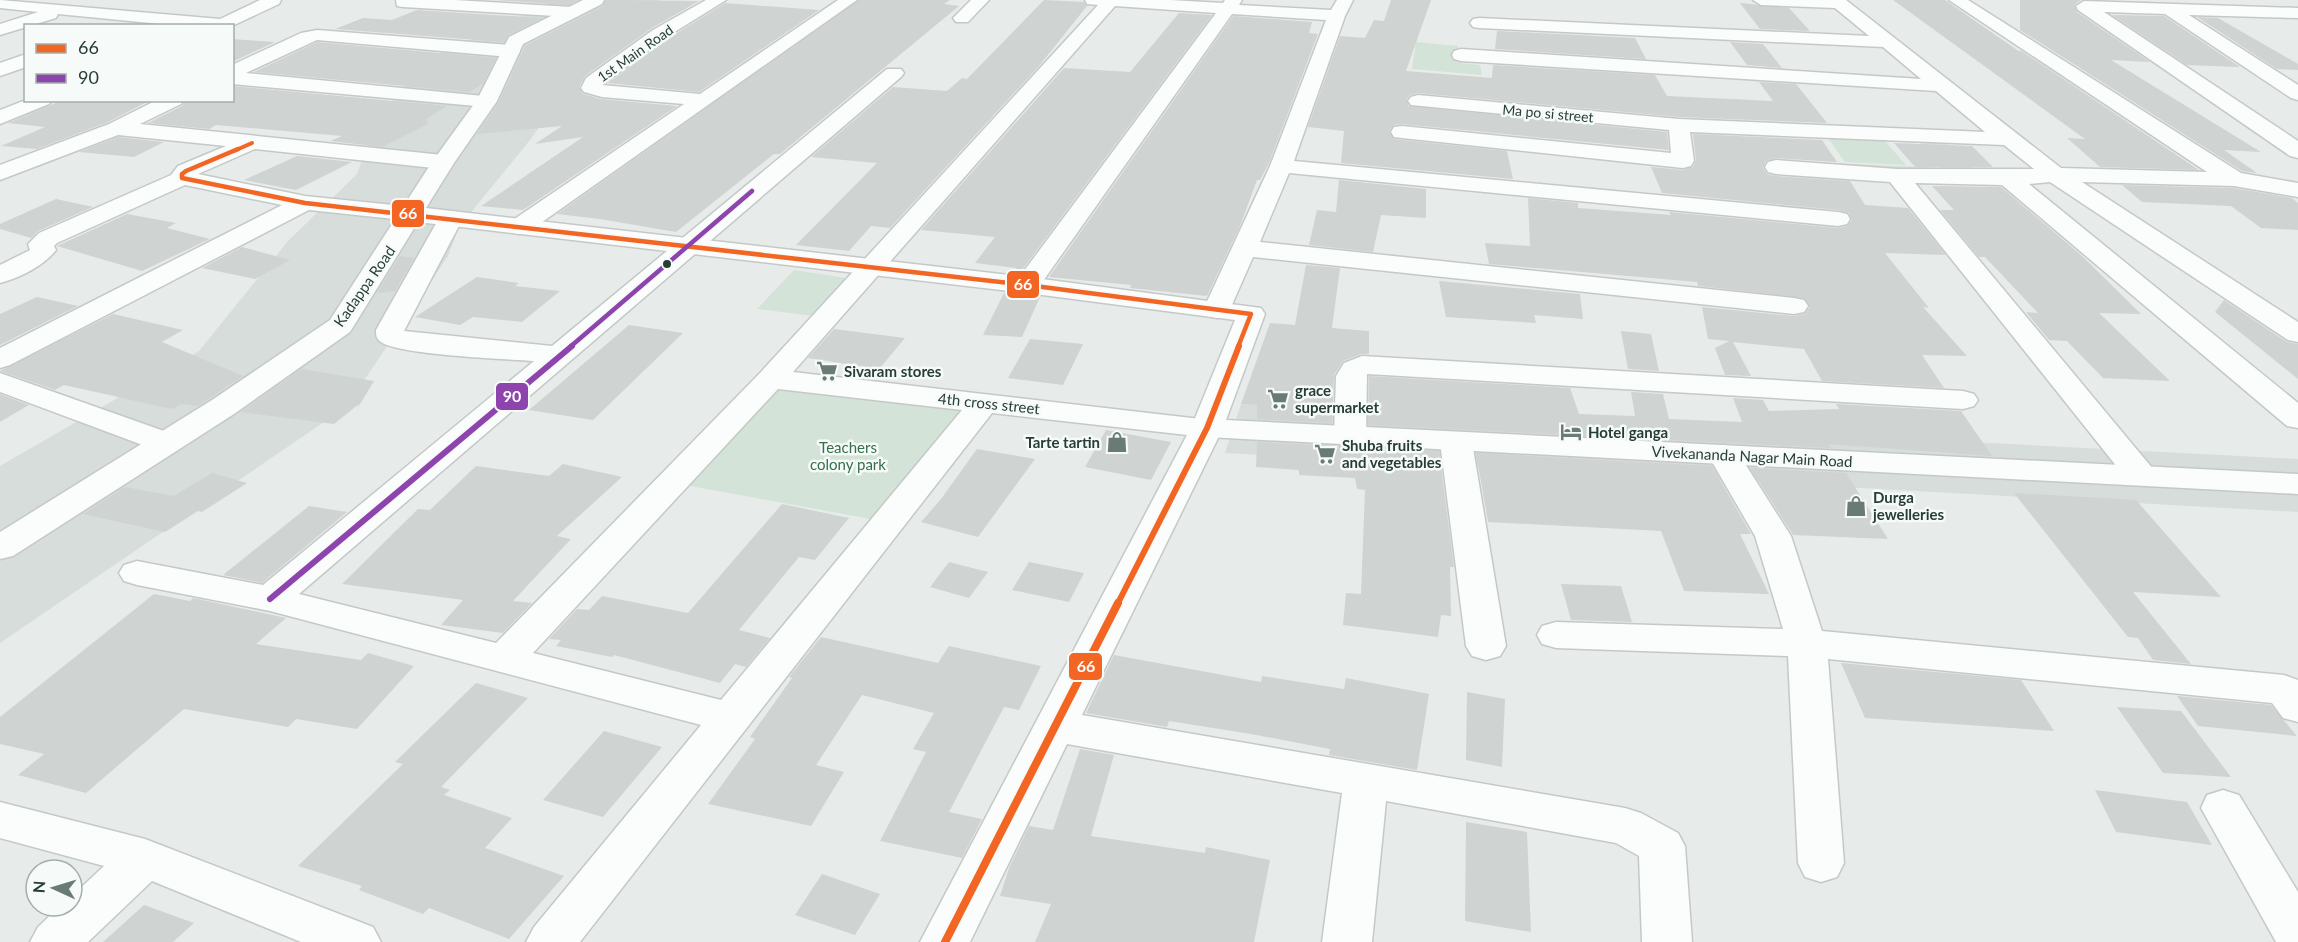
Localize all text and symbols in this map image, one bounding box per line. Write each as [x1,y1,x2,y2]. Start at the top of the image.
street label: 1st Main Road [594,21,676,85]
legend [24,24,234,102]
text: 66 [78,36,99,58]
text: 90 [78,66,99,88]
street label: Ma po si street [1502,101,1594,125]
line badge: 66 [391,199,425,228]
text: 66 [399,203,417,222]
street label: Kadappa Road [329,242,399,330]
unlabelled marker [661,258,673,270]
line badge: 66 [1006,270,1040,299]
text: 66 [1014,274,1032,293]
supermarket icon: Sivaram stores [815,359,839,383]
place label: Sivaram stores [844,362,942,380]
place label: grace supermarket [1295,381,1380,416]
line badge: 90 [495,382,529,411]
text: 90 [503,386,521,405]
supermarket icon: grace supermarket [1266,387,1290,411]
street label: 4th cross street [937,389,1041,417]
hotel icon: Hotel ganga [1559,420,1583,444]
place label: Hotel ganga [1588,423,1668,441]
shop icon: Tarte tartin [1105,430,1129,454]
place label: Tarte tartin [1025,433,1100,451]
place label: Shuba fruits and vegetables [1342,436,1442,471]
park label: Teachers colony park [810,438,886,473]
supermarket icon: Shuba fruits and vegetables [1313,442,1337,466]
street label: Vivekananda Nagar Main Road [1651,442,1853,470]
place label: Durga jewelleries [1872,488,1945,523]
shop icon: Durga jewelleries [1844,494,1868,518]
line badge: 66 [1068,652,1103,681]
text: 66 [1077,656,1095,675]
north arrow [24,858,84,918]
text: N [29,880,48,894]

